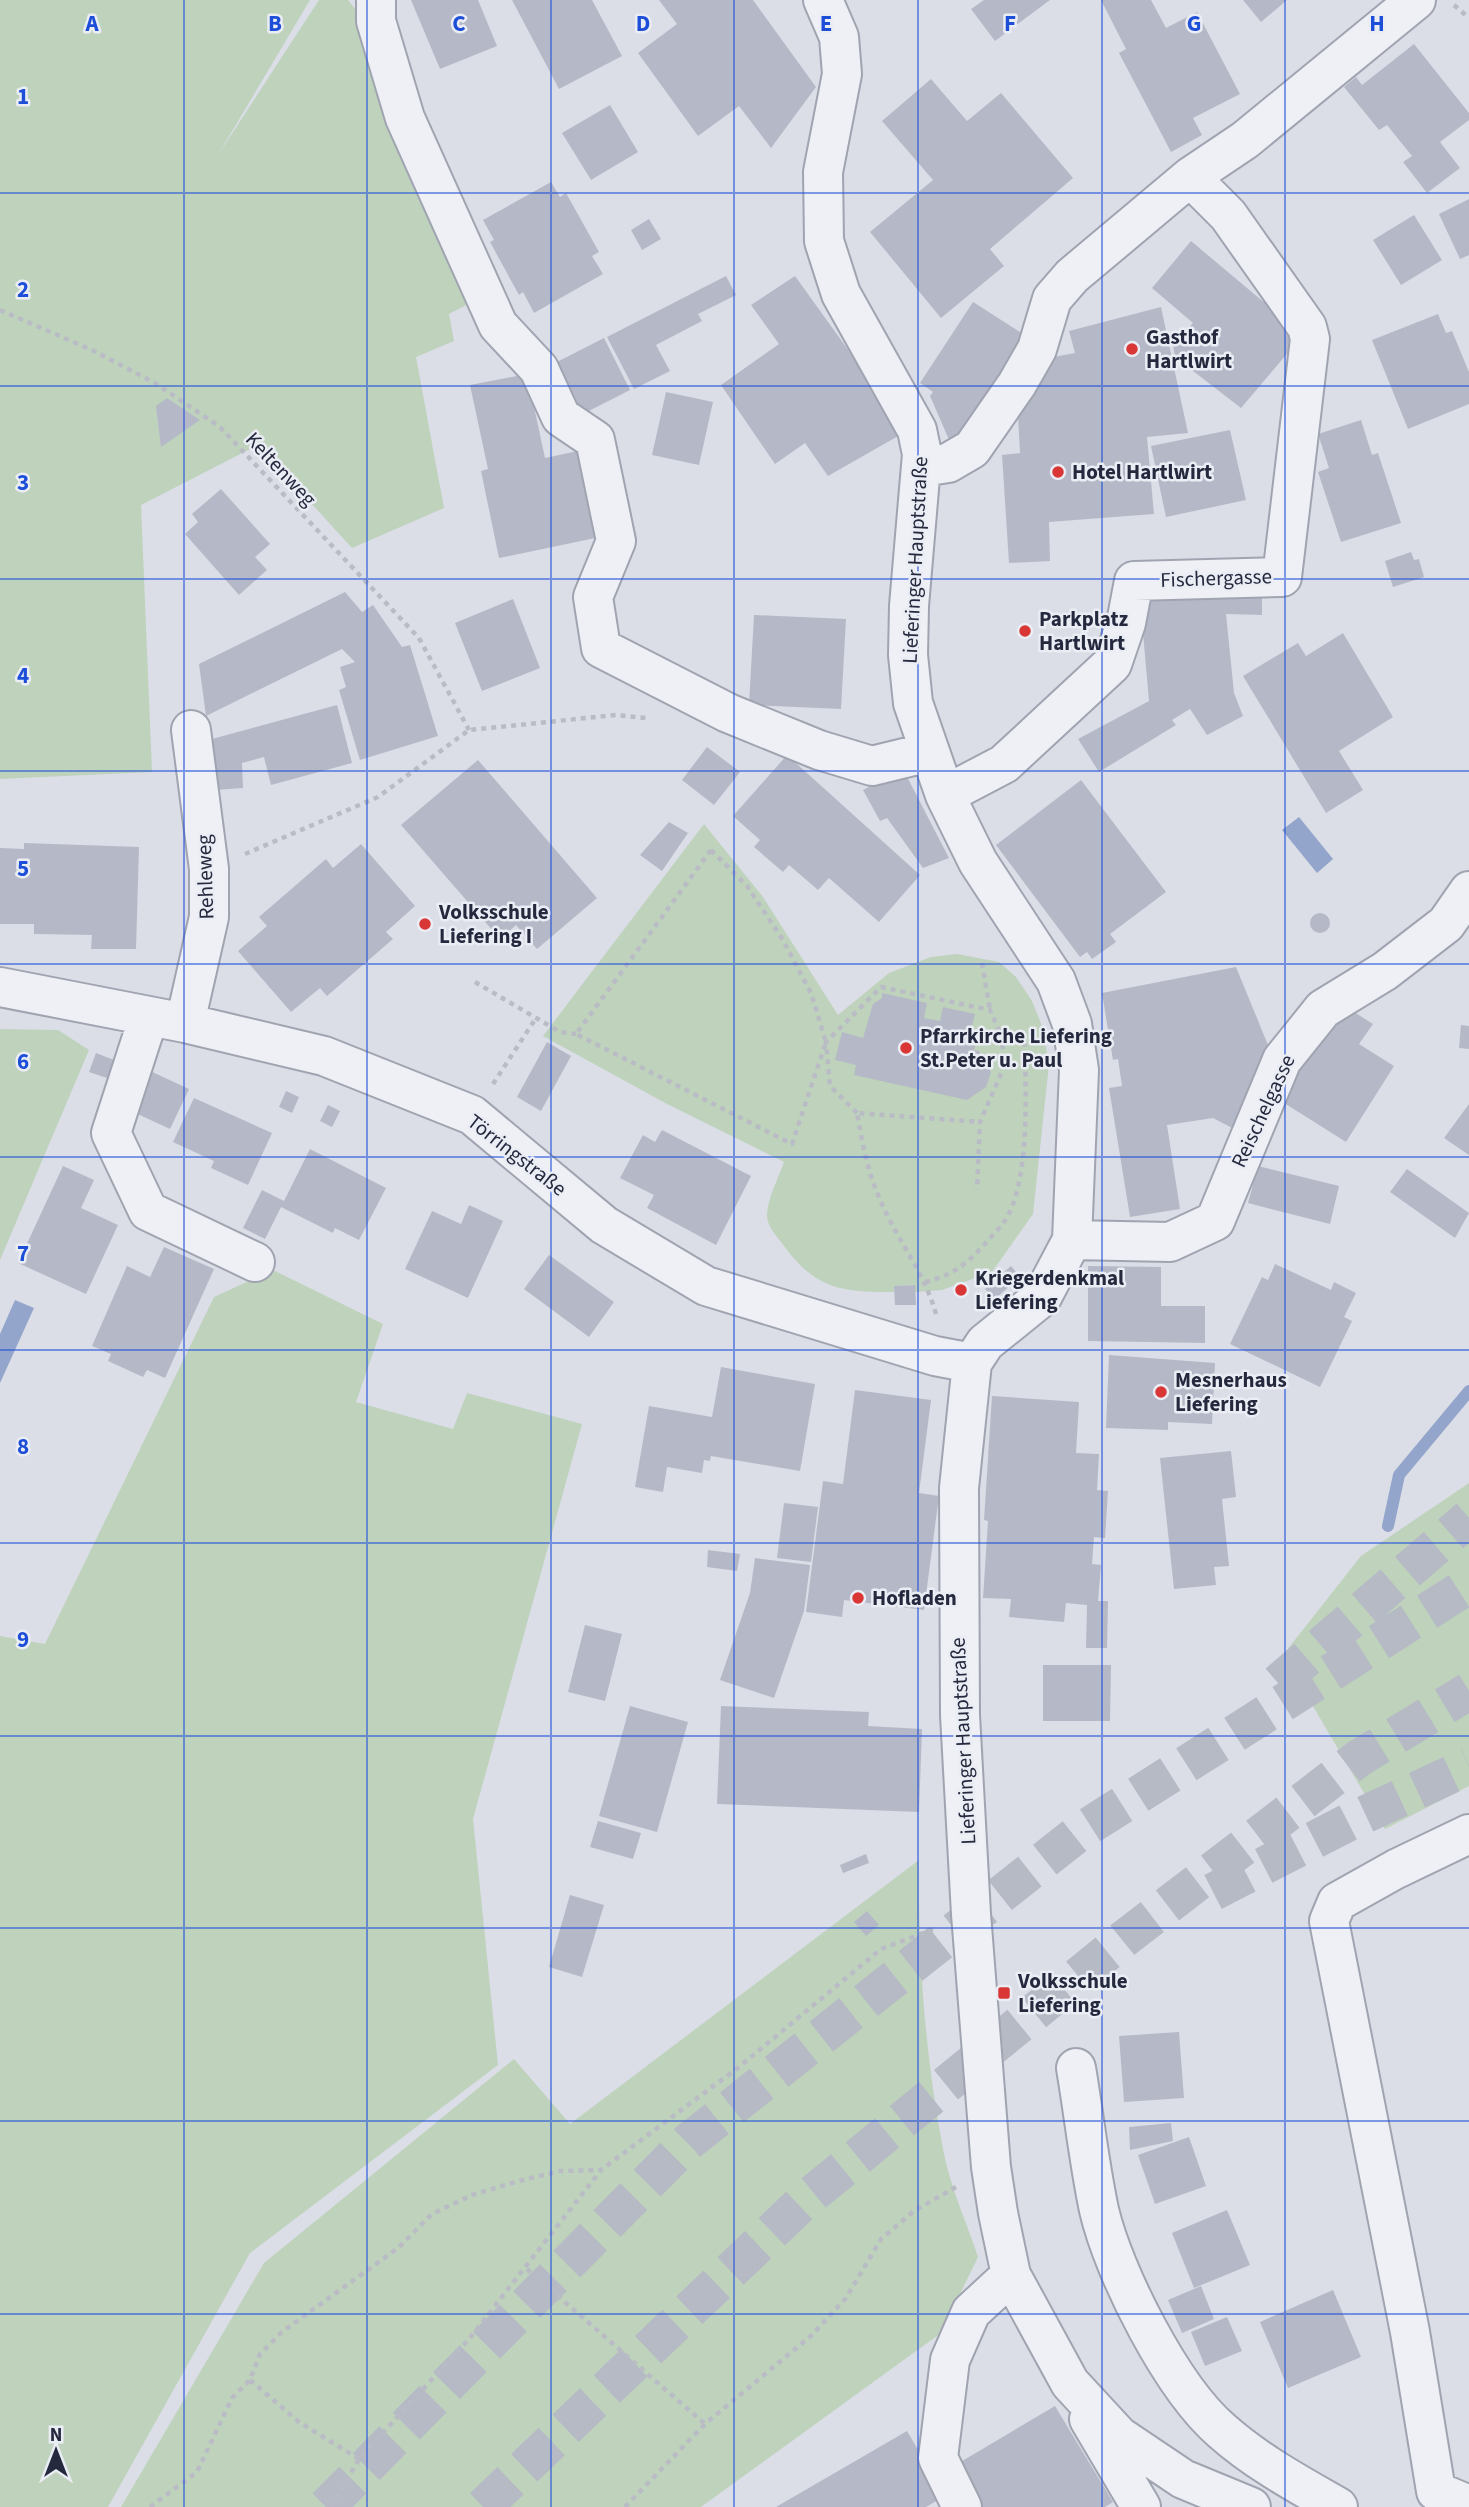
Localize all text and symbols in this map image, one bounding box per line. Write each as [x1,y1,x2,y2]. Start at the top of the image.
text: A [84,7,99,40]
text: B [268,7,282,40]
text: C [452,7,466,40]
text: D [636,7,650,40]
text: E [820,7,832,40]
text: F [1004,7,1016,40]
text: G [1187,7,1201,40]
text: H [1369,7,1385,40]
text: 1 [17,80,29,113]
text: 2 [17,273,29,306]
place label: Gasthof Hartlwirt [1146,322,1232,376]
marker: Gasthof Hartlwirt [1124,341,1140,357]
street label: Keltenweg [239,425,324,513]
street label: Lieferinger Hauptstraße [895,456,935,664]
place label: Hotel Hartlwirt [1072,457,1212,487]
marker: Hotel Hartlwirt [1050,464,1066,480]
text: 3 [17,466,29,499]
street label: Fischergasse [1160,561,1272,595]
place label: Parkplatz Hartlwirt [1039,604,1129,658]
marker: Parkplatz Hartlwirt [1017,623,1033,639]
text: 4 [17,659,29,692]
street label: Rehleweg [189,833,221,920]
text: 5 [17,852,29,885]
place label: Volksschule Liefering I [438,897,549,951]
marker: Volksschule Liefering I [417,916,433,932]
place label: Pfarrkirche Liefering St.Peter u. Paul [920,1021,1112,1075]
marker: Pfarrkirche Liefering St.Peter u. Paul [898,1040,914,1056]
text: 6 [17,1045,29,1078]
street label: Reischelgasse [1224,1049,1302,1173]
street label: Törringstraße [461,1107,573,1203]
text: 7 [17,1237,29,1270]
place label: Kriegerdenkmal Liefering [975,1263,1124,1317]
marker: Kriegerdenkmal Liefering [953,1282,969,1298]
place label: Mesnerhaus Liefering [1175,1365,1287,1419]
marker: Mesnerhaus Liefering [1153,1384,1169,1400]
text: 8 [17,1430,29,1463]
place label: Hofladen [872,1583,957,1613]
marker: Hofladen [850,1590,866,1606]
text: 9 [17,1623,29,1656]
street label: Lieferinger Hauptstraße [943,1637,983,1845]
place label: Volksschule Liefering [1017,1966,1128,2020]
marker: Volksschule Liefering [996,1985,1012,2001]
north arrow [21,2416,91,2486]
text: N [50,2422,62,2449]

